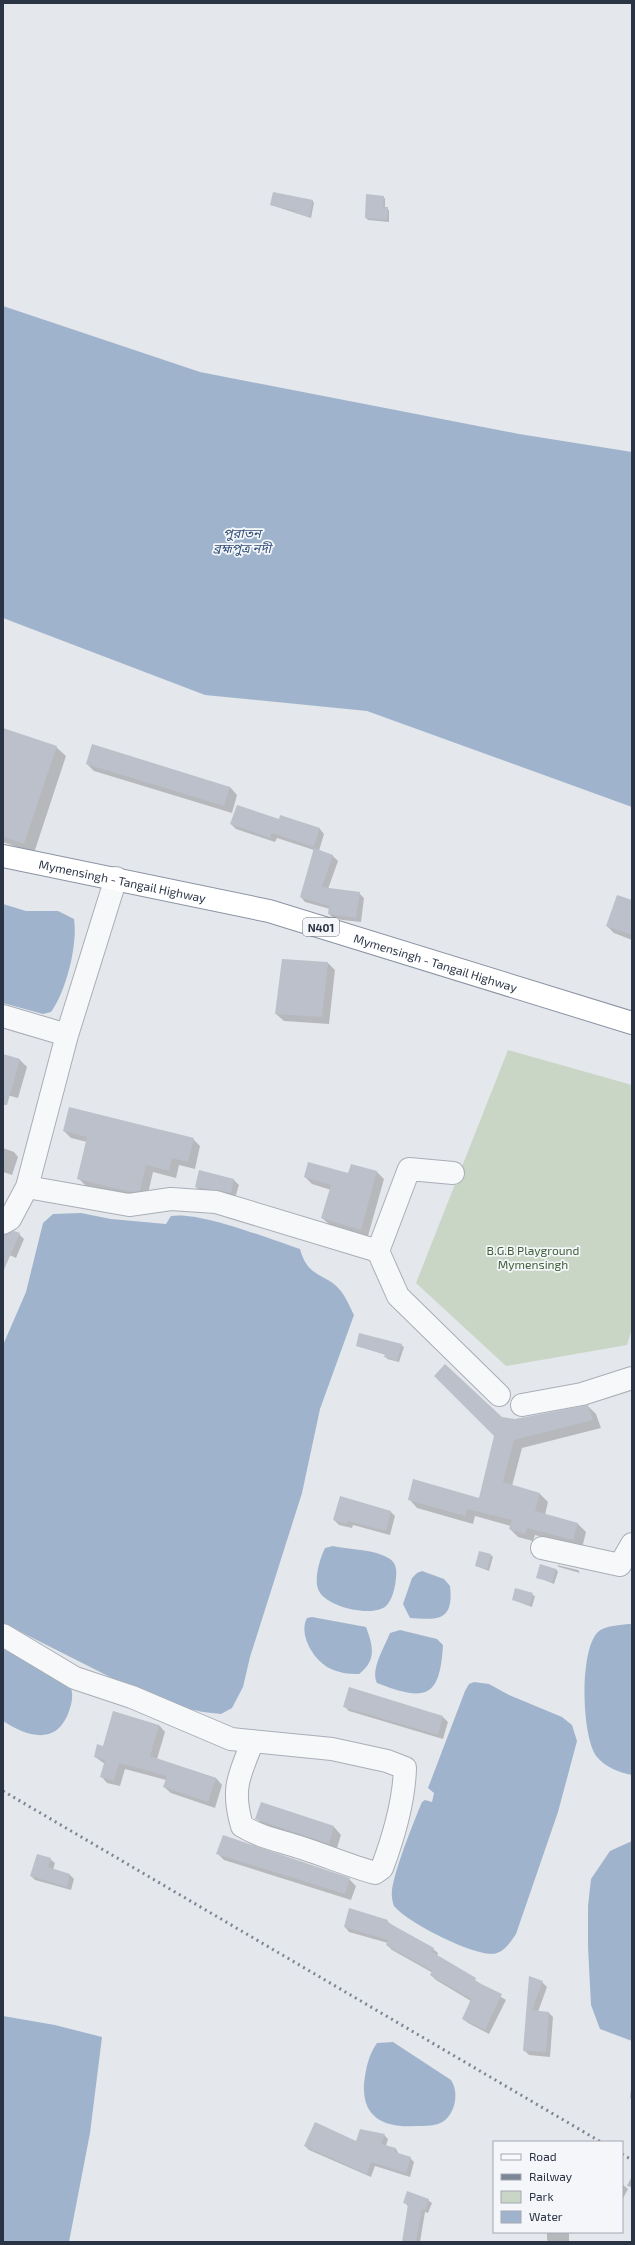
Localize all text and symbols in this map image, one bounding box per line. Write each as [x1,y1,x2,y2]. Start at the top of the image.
water label: পুরাতন ব্রহ্মপুত্র নদী [213,525,274,556]
street label: Mymensingh - Tangail Highway [38,857,208,905]
road number: N401 [303,918,339,936]
street label: Mymensingh - Tangail Highway [352,931,520,994]
park label: B.G.B Playground Mymensingh [487,1243,579,1271]
legend [493,2141,623,2233]
text: Road [529,2149,557,2163]
text: Railway [529,2169,573,2183]
text: Park [529,2189,554,2203]
text: Water [529,2209,563,2223]

